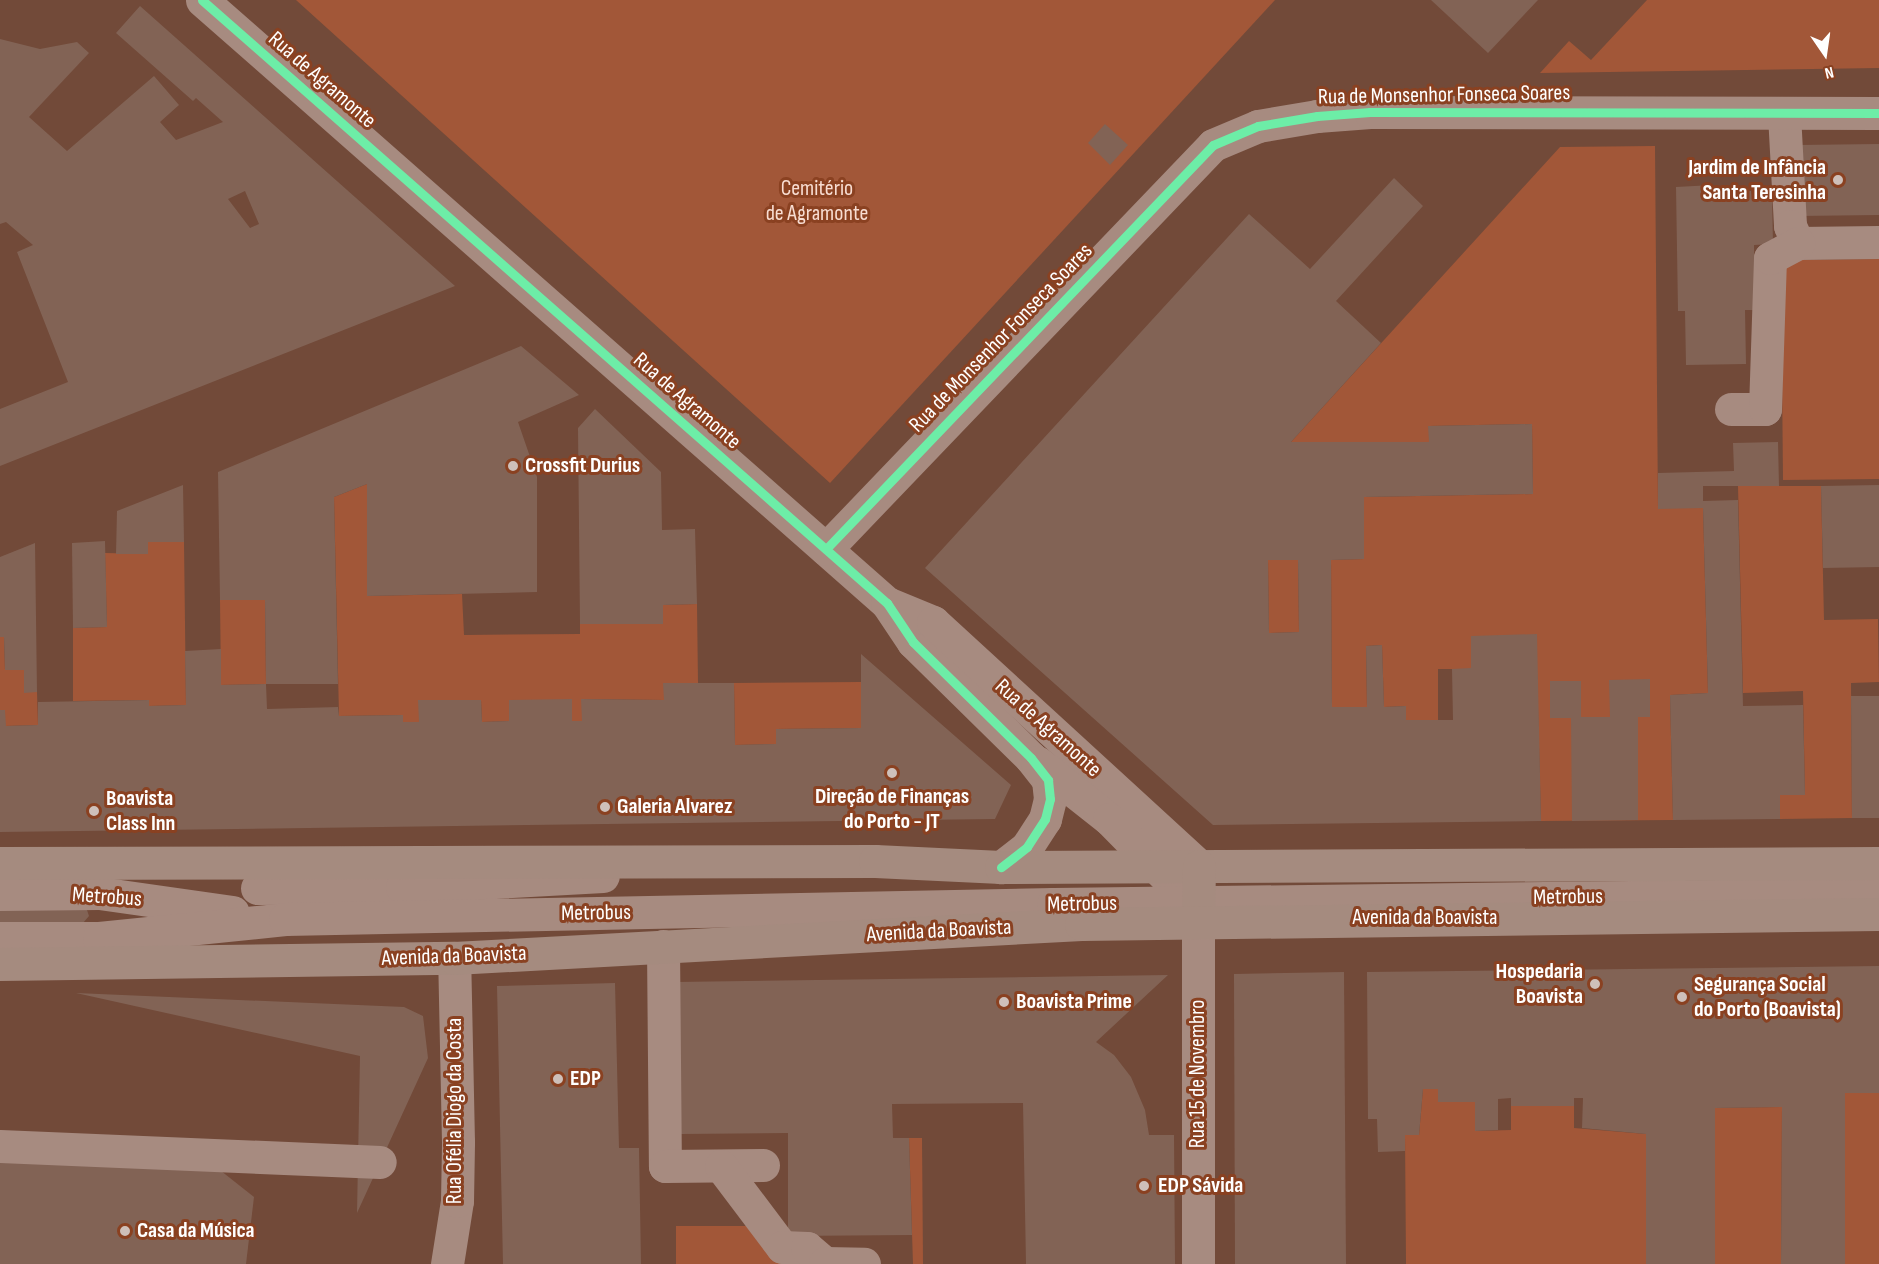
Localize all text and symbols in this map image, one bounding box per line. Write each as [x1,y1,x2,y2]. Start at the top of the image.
north arrow [1795,24,1855,84]
street label: Rua de Agramonte [263,26,381,134]
text: N [1823,62,1835,82]
street label: Rua de Monsenhor Fonseca Soares [1318,80,1570,110]
place label: Jardim de Infância Santa Teresinha [1688,154,1826,206]
marker: Jardim de Infância Santa Teresinha [1831,173,1845,187]
park label: Cemitério de Agramonte [766,175,868,226]
street label: Rua de Monsenhor Fonseca Soares [904,238,1098,438]
street label: Rua de Agramonte [628,347,746,455]
place label: Crossfit Durius [525,453,640,479]
marker: Crossfit Durius [506,459,520,473]
street label: Rua de Agramonte [989,673,1107,783]
marker: Direção de Finanças do Porto - JT [885,766,899,780]
place label: Direção de Finanças do Porto - JT [815,783,969,834]
place label: Boavista Class Inn [106,785,175,836]
place label: Galeria Alvarez [617,794,732,820]
marker: Galeria Alvarez [598,800,612,814]
marker: Boavista Class Inn [87,804,101,818]
street label: Metrobus [71,881,143,913]
street label: Metrobus [1533,883,1603,911]
street label: Metrobus [1047,890,1117,918]
street label: Metrobus [561,899,631,927]
street label: Avenida da Boavista [1353,905,1497,931]
street label: Avenida da Boavista [866,914,1012,948]
street label: Avenida da Boavista [381,940,527,972]
place label: Hospedaria Boavista [1495,958,1583,1010]
place label: Segurança Social do Porto (Boavista) [1694,971,1841,1022]
marker: Hospedaria Boavista [1588,977,1602,991]
place label: Boavista Prime [1016,989,1132,1015]
marker: Segurança Social do Porto (Boavista) [1675,990,1689,1004]
marker: Boavista Prime [997,995,1011,1009]
street label: Rua 15 de Novembro [1185,1000,1211,1148]
street label: Rua Ofélia Diogo da Costa [442,1018,468,1204]
place label: EDP [570,1066,601,1092]
marker: EDP [551,1072,565,1086]
place label: EDP Sávida [1158,1173,1243,1199]
marker: EDP Sávida [1135,1177,1153,1195]
place label: Casa da Música [137,1218,255,1244]
marker: Casa da Música [118,1224,132,1238]

